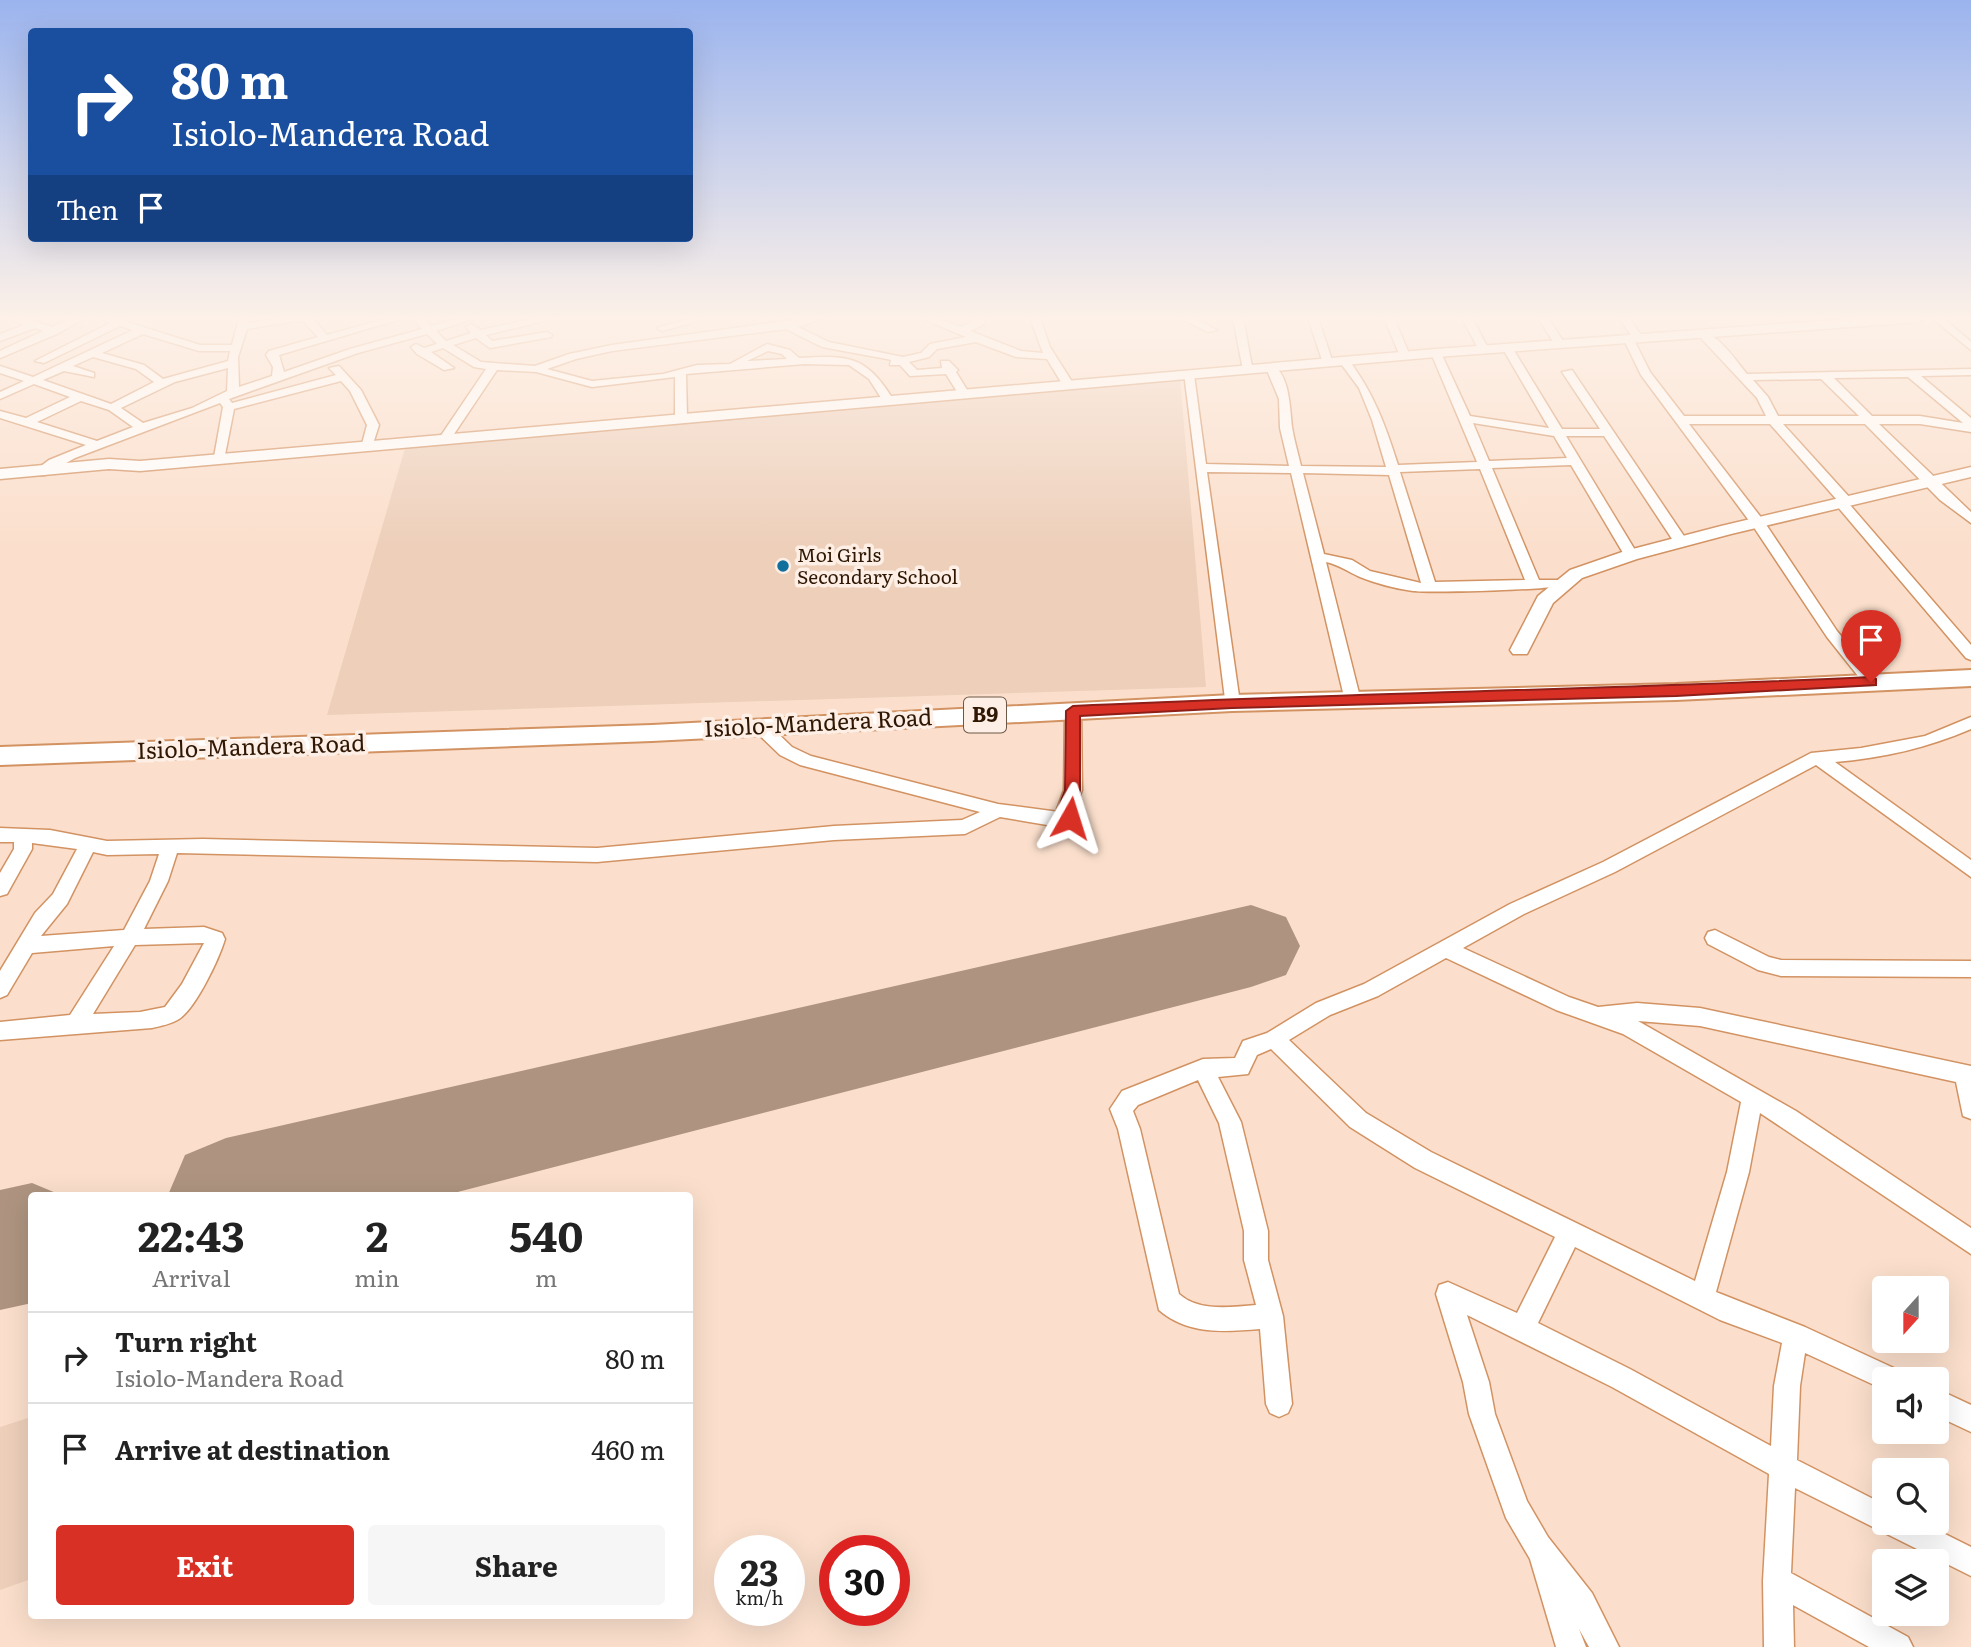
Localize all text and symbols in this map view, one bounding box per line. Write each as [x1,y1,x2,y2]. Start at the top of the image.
text: 80 m [171,41,289,114]
icon: right [56,56,147,147]
text: Isiolo-Mandera Road [171,108,489,156]
text: Then [56,189,118,228]
icon: arrive [132,189,170,227]
place label: Moi Girls Secondary School [797,540,958,590]
marker: Moi Girls Secondary School [775,558,791,574]
pin [1841,610,1901,682]
icon: arrive [1852,621,1890,659]
street label: Isiolo-Mandera Road [703,698,933,744]
road number: B9 [964,698,1006,732]
street label: Isiolo-Mandera Road [136,724,366,766]
position arrow [1033,781,1107,855]
text: 22:43 [138,1203,245,1265]
text: 2 [366,1203,388,1265]
text: 540 [509,1203,583,1265]
text: Arrival [152,1260,230,1294]
text: min [354,1260,400,1294]
text: m [535,1260,557,1294]
north arrow [1872,1276,1950,1353]
map controls [1872,1276,1949,1626]
text: Turn right [115,1321,257,1360]
text: 80 m [605,1338,665,1377]
icon: right [56,1339,94,1377]
text: Isiolo-Mandera Road [115,1360,344,1394]
button: sound [1872,1367,1949,1444]
text: Arrive at destination [115,1429,390,1468]
text: 460 m [591,1429,665,1468]
icon: arrive [56,1430,94,1468]
button: search [1872,1458,1949,1535]
button: Exit [56,1525,354,1605]
button: Share [368,1525,665,1605]
speed limit sign: 30 [819,1535,910,1626]
text: 23 [740,1545,779,1597]
button: layers [1872,1549,1949,1626]
text: km/h [736,1584,783,1611]

